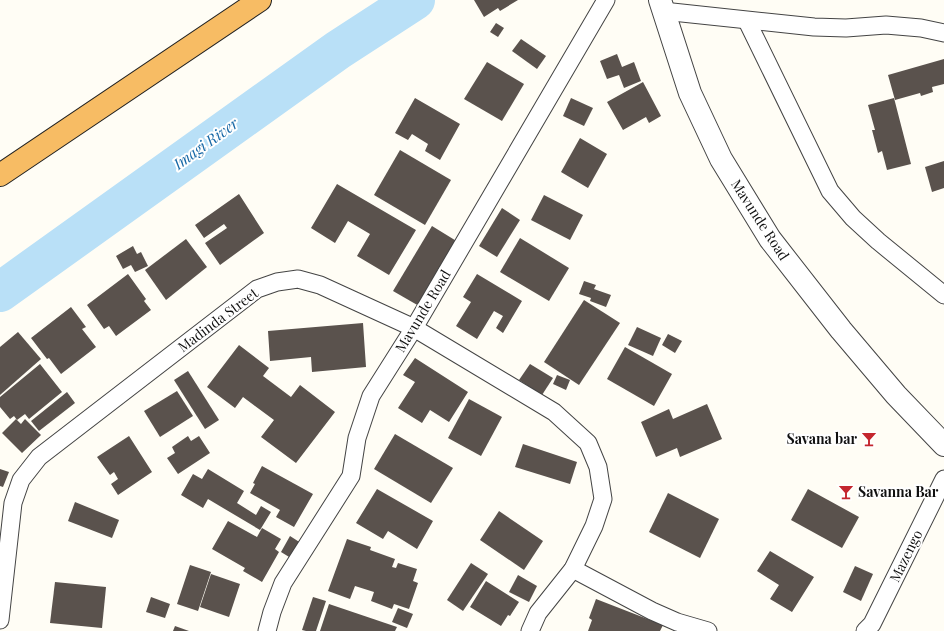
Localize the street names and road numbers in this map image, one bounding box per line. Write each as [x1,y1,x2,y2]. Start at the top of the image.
street label: Mavunde Road [727,176,794,264]
street label: Mavunde Road [390,266,455,355]
street label: Madinda Street [174,283,262,356]
street label: Mazengo [885,526,927,585]

